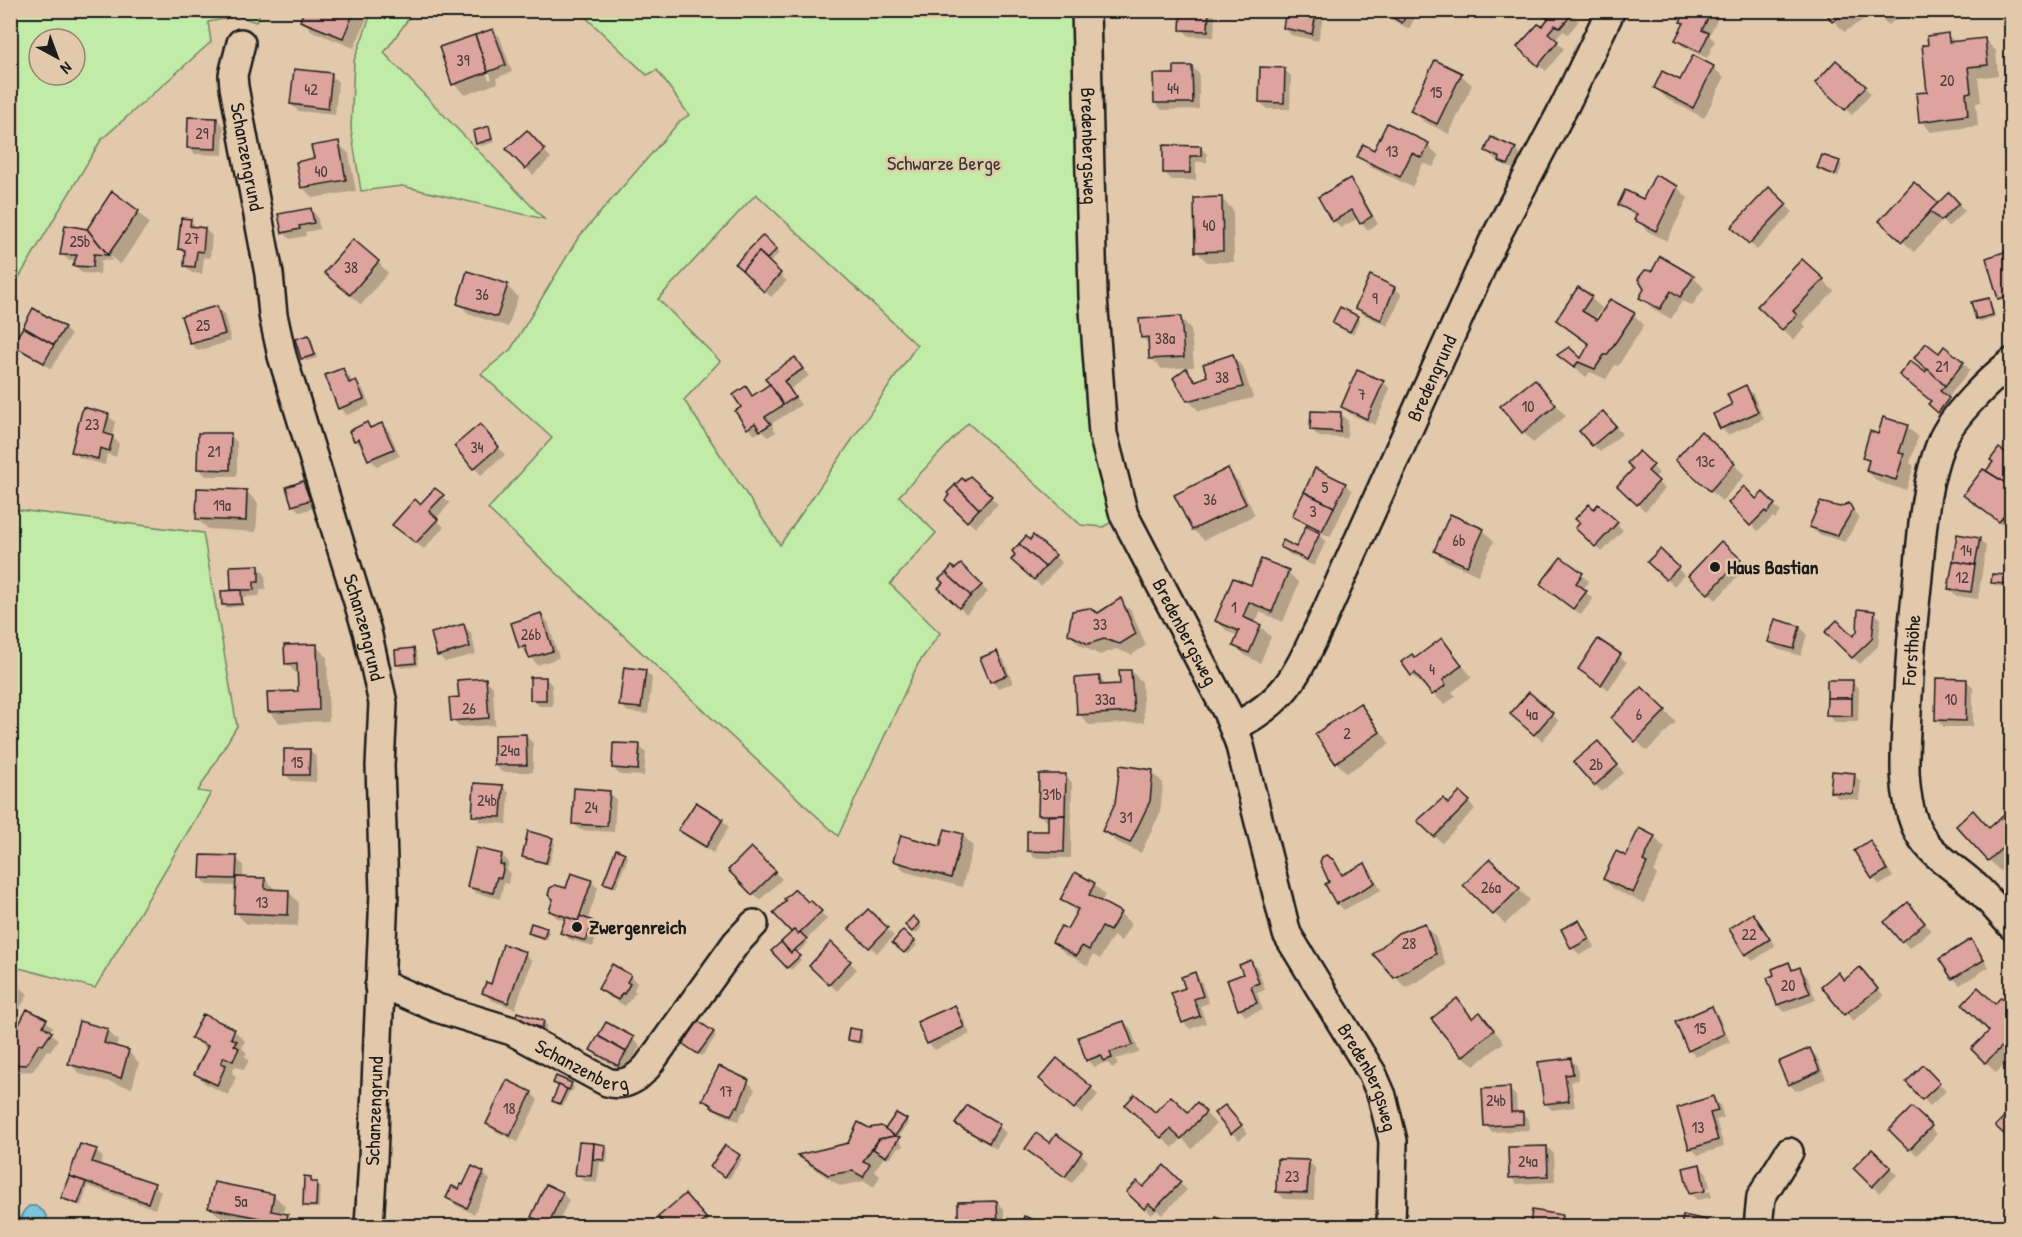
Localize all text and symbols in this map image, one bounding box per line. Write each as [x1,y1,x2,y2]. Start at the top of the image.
north arrow [27,27,87,87]
house number: 39 [456,49,470,71]
text: N [56,57,77,80]
house number: 20 [1940,69,1954,91]
house number: 44 [1167,77,1179,99]
house number: 42 [304,78,318,100]
house number: 15 [1430,81,1443,103]
street label: Bredenbergsweg [1075,87,1105,205]
street label: Schanzengrund [224,100,271,213]
house number: 29 [195,122,209,144]
house number: 13 [1386,140,1398,162]
park label: Schwarze Berge [887,149,1001,176]
house number: 40 [314,160,328,182]
house number: 40 [1202,214,1216,236]
house number: 27 [184,227,200,249]
house number: 25b [70,230,90,252]
house number: 38 [344,256,358,278]
house number: 36 [475,283,489,305]
house number: 9 [1372,287,1378,309]
house number: 25 [196,314,210,336]
house number: 38a [1155,327,1175,349]
street label: Bredengrund [1400,330,1462,425]
house number: 21 [1935,355,1949,377]
house number: 38 [1215,366,1229,388]
house number: 7 [1358,383,1366,405]
house number: 10 [1522,395,1534,417]
house number: 23 [85,413,99,435]
house number: 34 [470,436,484,458]
house number: 21 [207,440,221,462]
house number: 13c [1695,450,1715,472]
house number: 5 [1322,476,1329,498]
house number: 36 [1203,488,1217,510]
house number: 19a [213,494,231,516]
house number: 3 [1309,500,1317,522]
house number: 6b [1453,529,1465,551]
house number: 14 [1960,539,1972,561]
place label: Haus Bastian [1727,553,1818,580]
marker: Haus Bastian [1708,560,1722,574]
house number: 12 [1955,566,1969,588]
street label: Schanzengrund [337,571,392,683]
street label: Bredenbergsweg [1146,573,1225,690]
house number: 1 [1231,596,1237,618]
house number: 33 [1093,613,1107,635]
street label: Forsthöhe [1894,614,1926,687]
house number: 26b [521,623,541,645]
house number: 4 [1429,658,1435,680]
house number: 33a [1095,688,1115,710]
house number: 10 [1945,688,1957,710]
house number: 26 [462,697,476,719]
house number: 4a [1526,703,1538,725]
house number: 6 [1636,703,1642,725]
house number: 2 [1343,722,1351,744]
house number: 24a [500,739,520,761]
house number: 15 [291,751,304,773]
house number: 2b [1589,753,1603,775]
house number: 31b [1042,783,1062,805]
house number: 24b [477,789,497,811]
house number: 24 [584,796,598,818]
house number: 31 [1120,806,1133,828]
house number: 26a [1481,876,1501,898]
house number: 13 [256,891,268,913]
place label: Zwergenreich [589,913,687,941]
marker: Zwergenreich [570,920,584,934]
house number: 22 [1742,923,1757,945]
house number: 28 [1402,932,1416,954]
house number: 20 [1781,974,1795,996]
house number: 15 [1694,1017,1707,1039]
street label: Bredenbergsweg [1332,1018,1404,1134]
street label: Schanzenberg [531,1032,630,1097]
street label: Schanzengrund [358,1056,389,1166]
house number: 17 [719,1080,733,1102]
house number: 24b [1486,1089,1506,1111]
house number: 18 [503,1097,515,1119]
house number: 13 [1692,1116,1704,1138]
house number: 24a [1518,1150,1538,1172]
house number: 23 [1285,1165,1299,1187]
house number: 5a [234,1190,248,1212]

